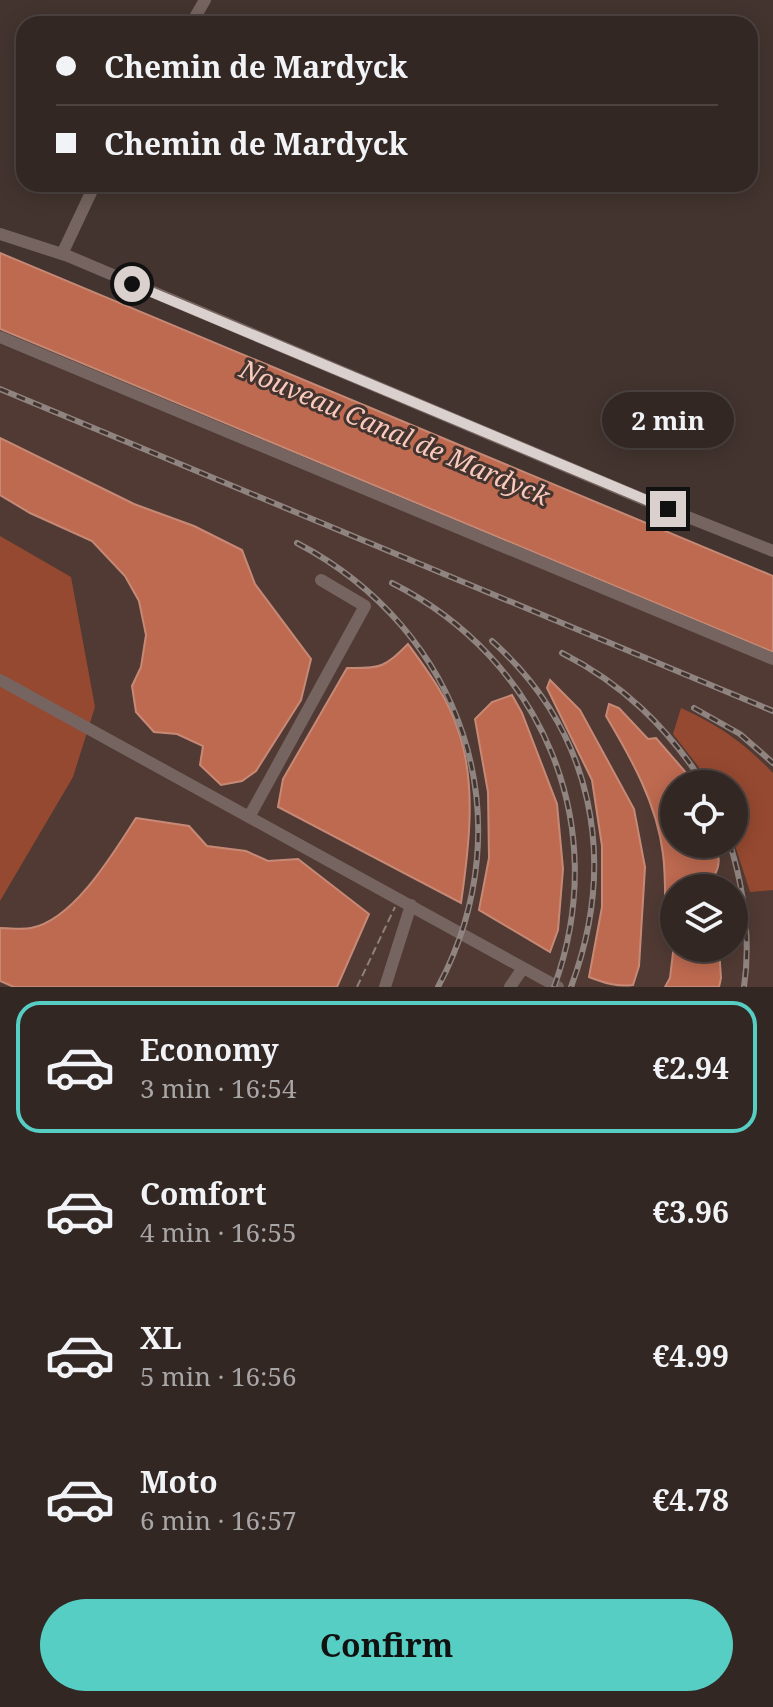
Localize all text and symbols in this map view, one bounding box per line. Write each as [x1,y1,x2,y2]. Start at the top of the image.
text: Chemin de Mardyck [104,46,408,87]
text: Chemin de Mardyck [104,123,408,164]
route start [114,266,150,302]
water label: Nouveau Canal de Mardyck [234,350,556,514]
callout: 2 min [602,393,734,449]
text: 2 min [631,402,705,438]
route end [650,491,686,527]
map controls [660,770,748,962]
button: locate [660,770,748,858]
button: layers [660,874,748,962]
text: Economy [140,1029,279,1070]
icon: car [44,1031,116,1103]
text: €2.94 [653,1047,729,1088]
text: 3 min · 16:54 [140,1070,297,1106]
text: Comfort [140,1173,267,1214]
icon: car [44,1175,116,1247]
text: €3.96 [653,1191,729,1232]
text: 4 min · 16:55 [140,1214,297,1250]
text: XL [140,1317,182,1358]
icon: car [44,1319,116,1391]
text: €4.99 [653,1335,729,1376]
text: 5 min · 16:56 [140,1358,297,1394]
text: Moto [140,1461,218,1502]
icon: car [44,1463,116,1535]
text: €4.78 [653,1479,729,1520]
text: 6 min · 16:57 [140,1502,297,1538]
button: Confirm [40,1599,733,1691]

